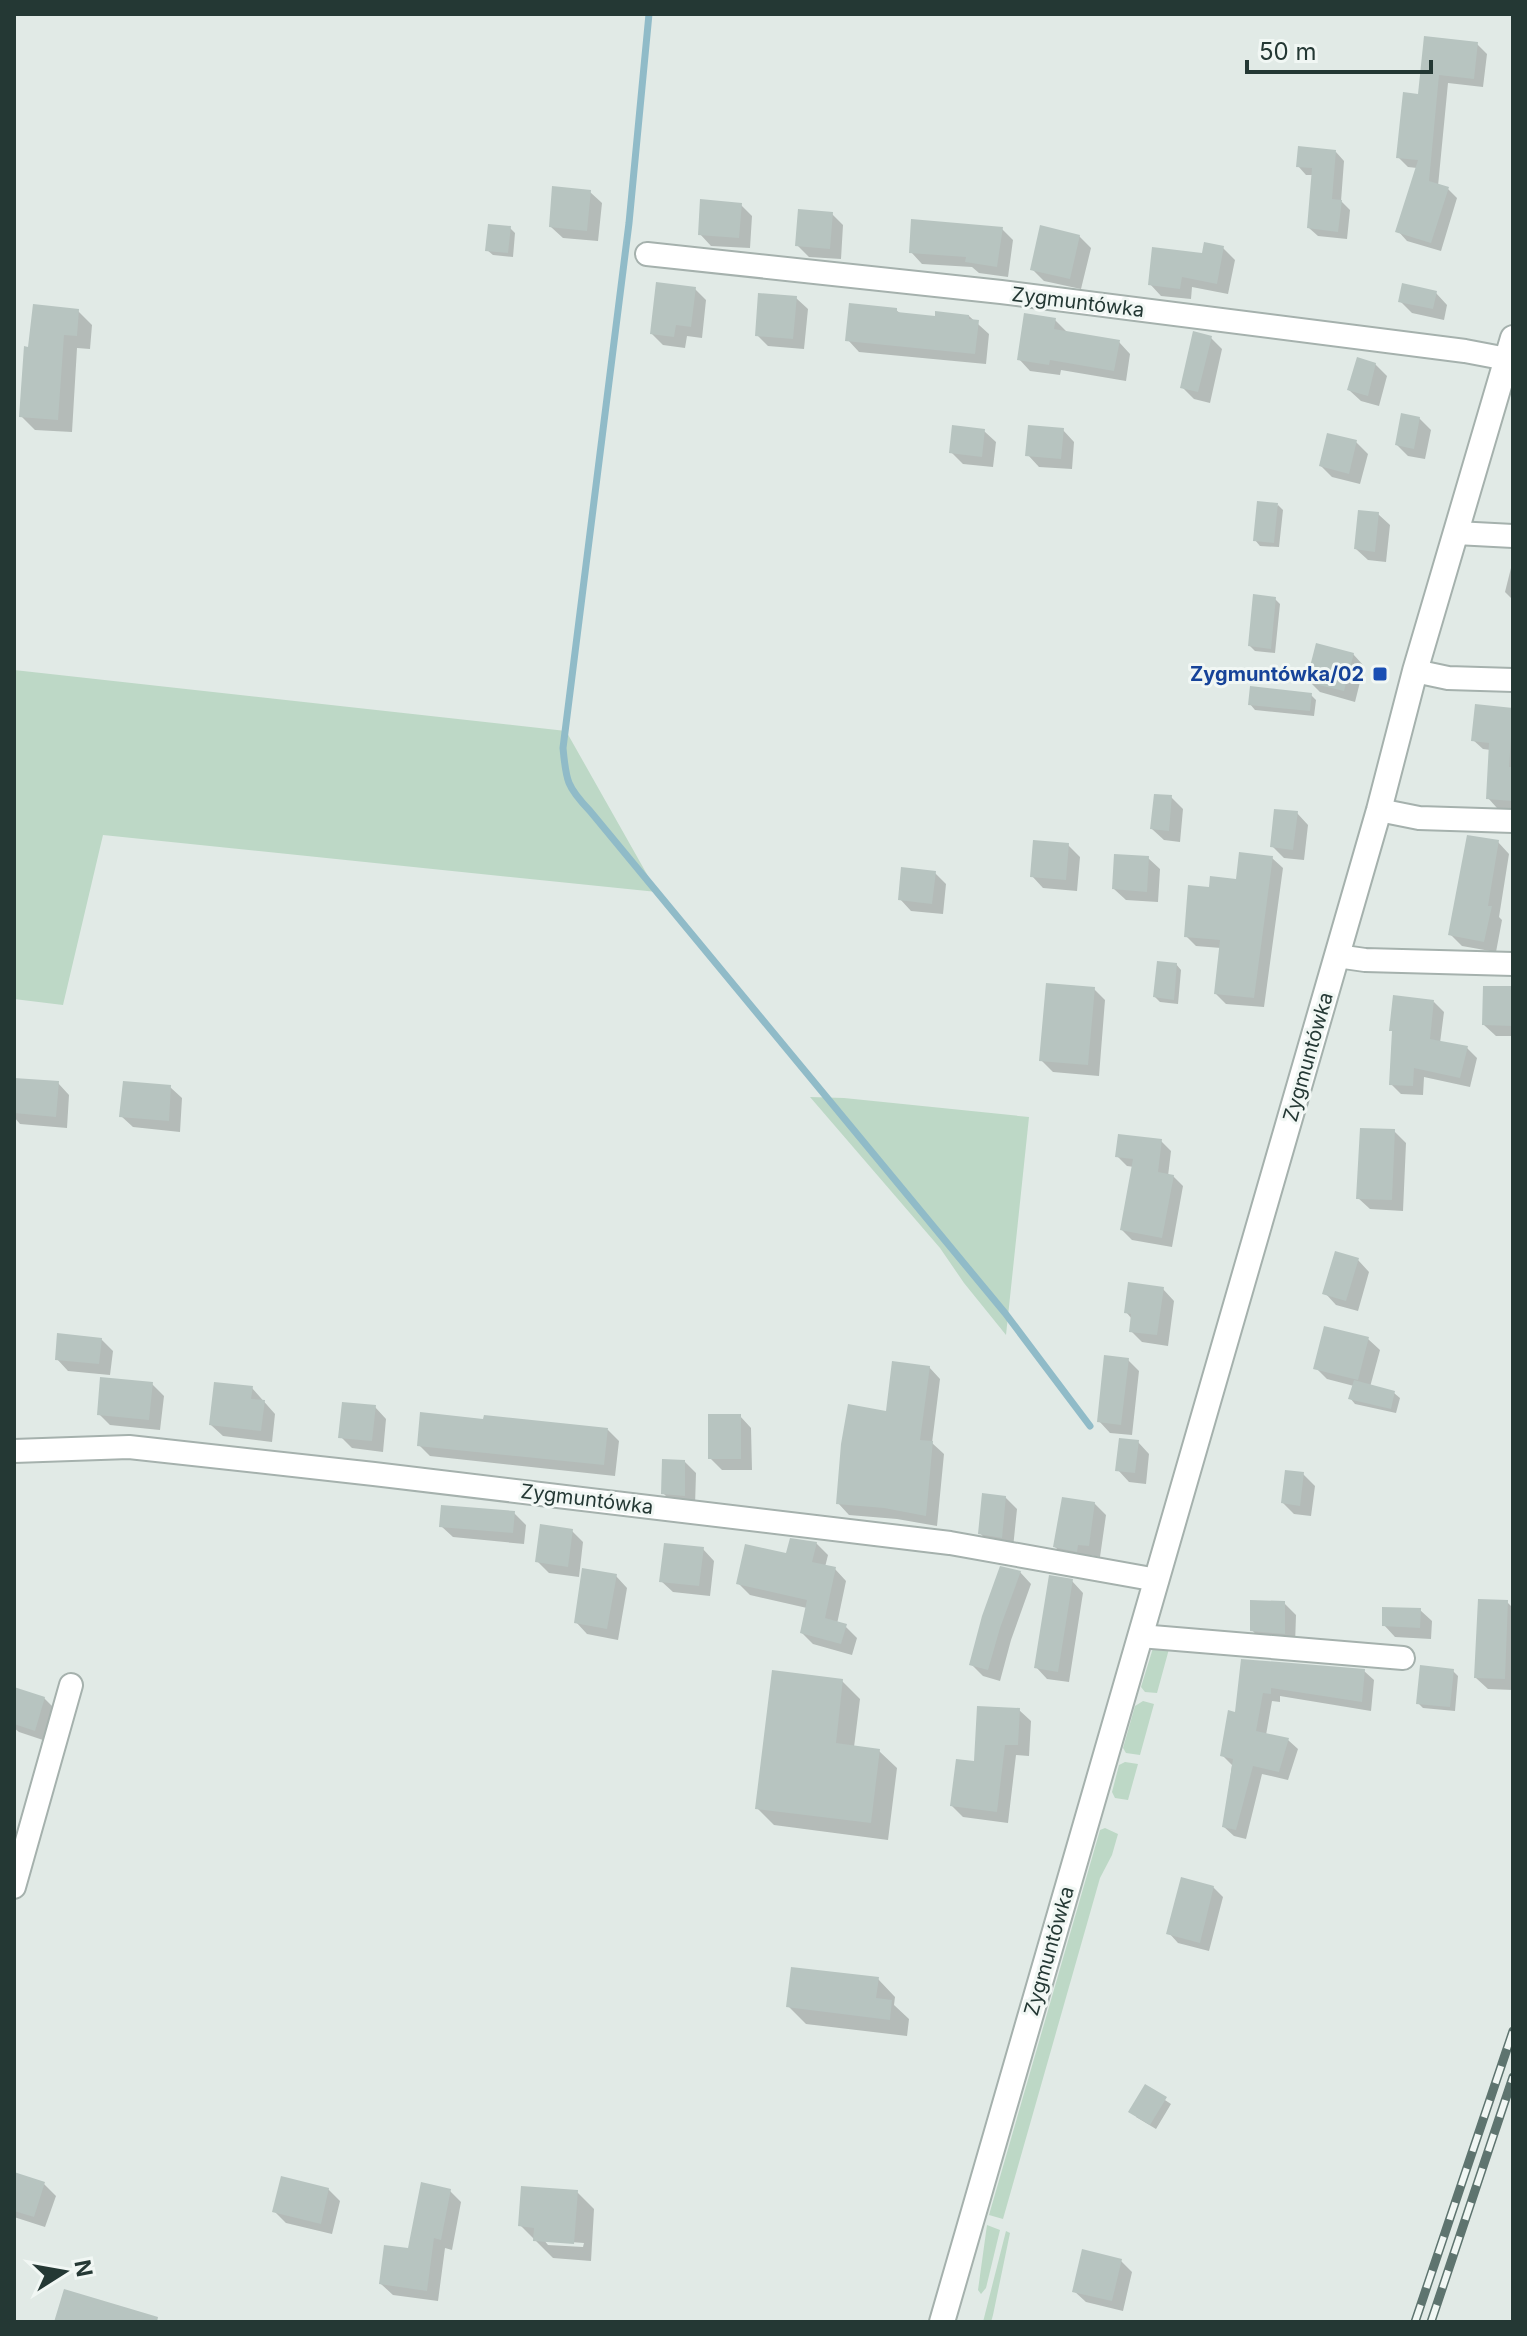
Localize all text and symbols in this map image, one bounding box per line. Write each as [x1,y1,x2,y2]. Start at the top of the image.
scale bar [1247,24,1431,74]
text: 50 m [1259,37,1317,66]
street label: Zygmuntówka [1010,282,1146,322]
place label: Zygmuntówka/02 [1190,662,1364,686]
marker: Zygmuntówka/02 [1371,665,1389,683]
street label: Zygmuntówka [1278,990,1338,1124]
street label: Zygmuntówka [519,1479,655,1519]
street label: Zygmuntówka [1019,1884,1079,2018]
north arrow [24,2232,104,2312]
text: N [69,2257,98,2279]

